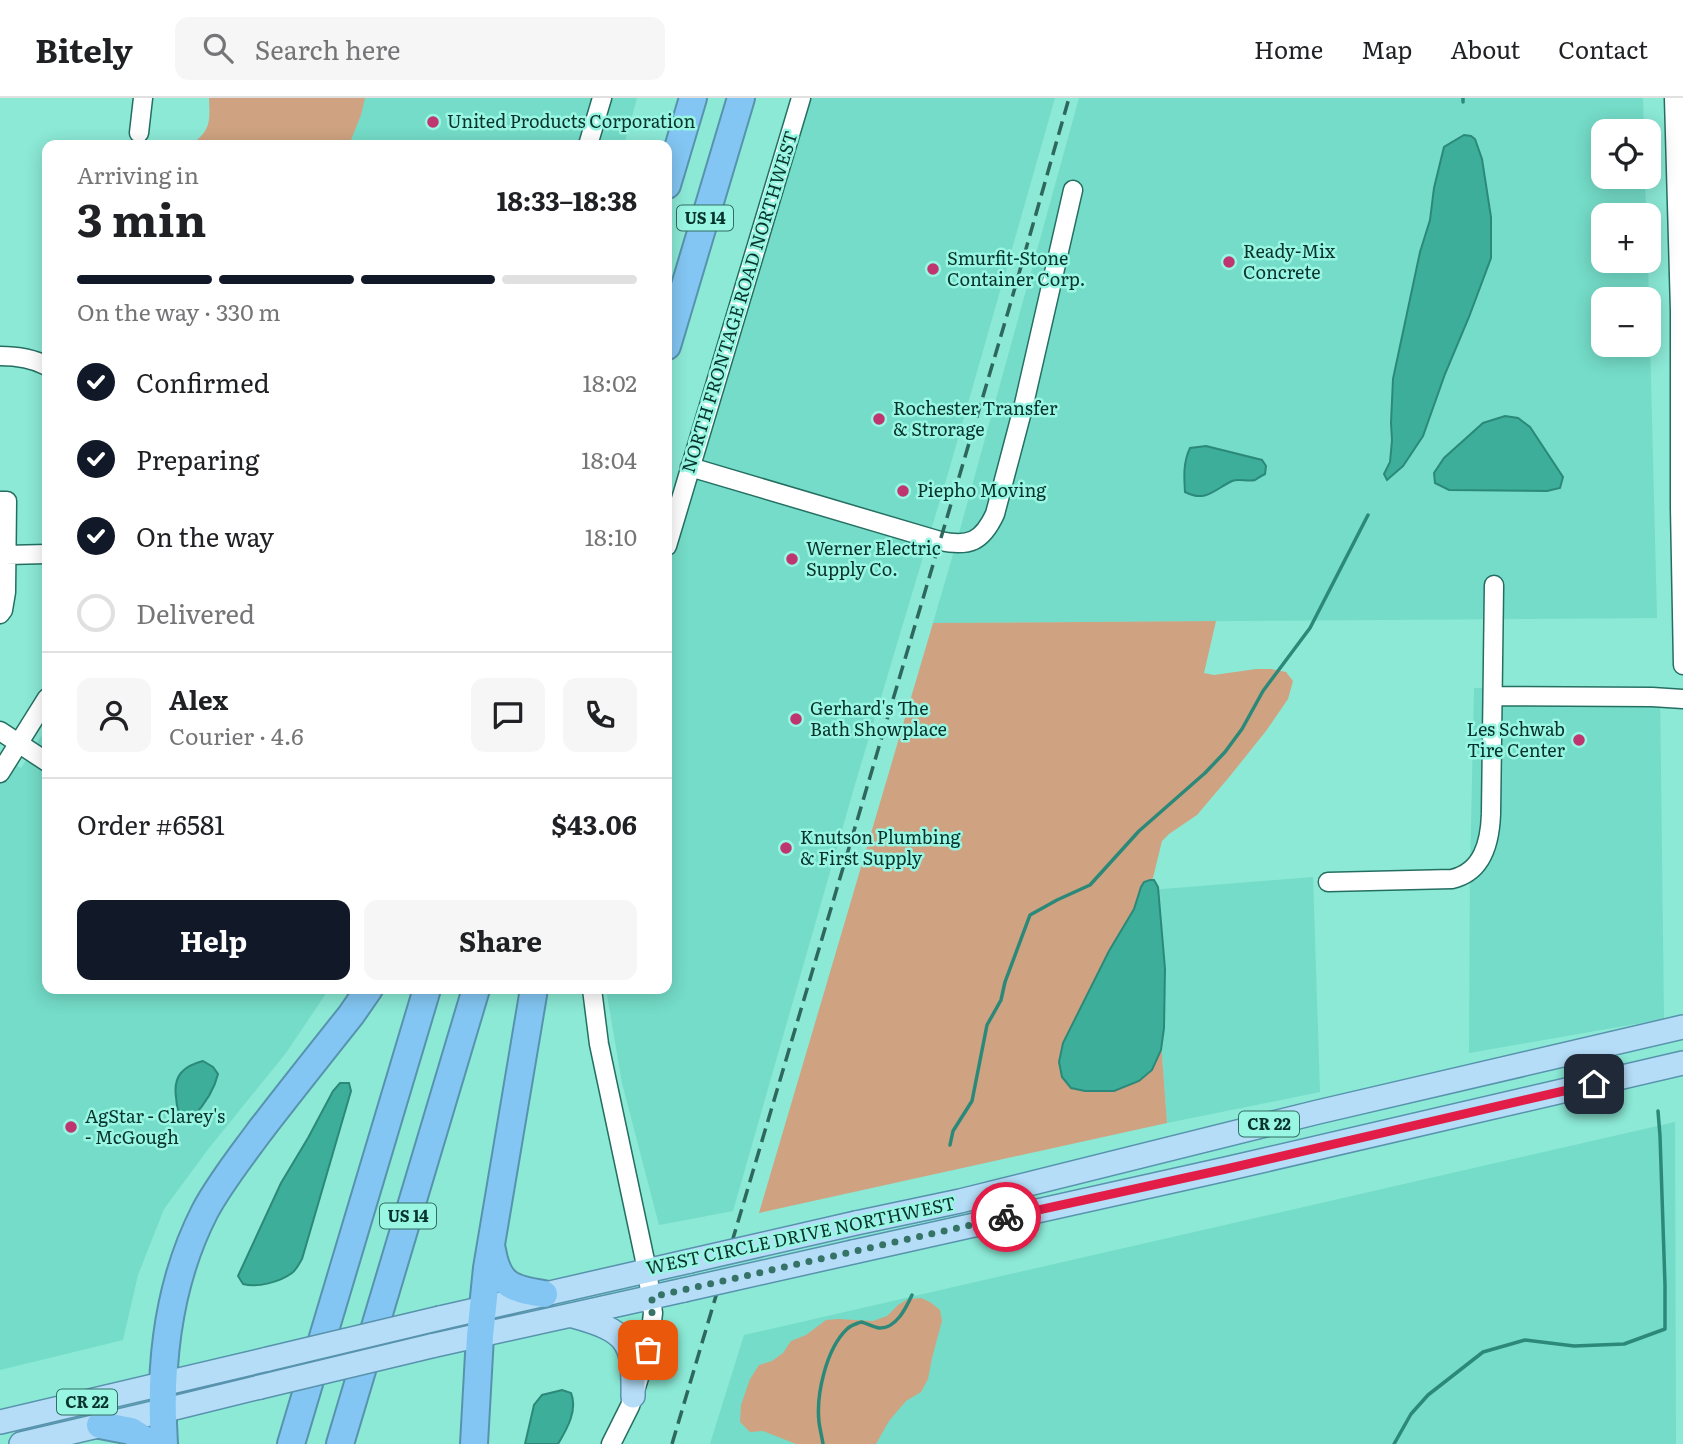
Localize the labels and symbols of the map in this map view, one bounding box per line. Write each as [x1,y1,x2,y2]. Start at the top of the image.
place label: United Products Corporation [447,107,695,134]
marker: United Products Corporation [425,114,441,130]
street label: NORTH FRONTAGE ROAD NORTHWEST [674,127,804,476]
road number: US 14 [677,206,733,230]
place label: Ready-Mix Concrete [1243,237,1336,285]
place label: Smurfit-Stone Container Corp. [947,244,1086,292]
marker: Ready-Mix Concrete [1221,254,1237,270]
marker: Smurfit-Stone Container Corp. [925,261,941,277]
place label: Rochester Transfer & Strorage [893,394,1058,442]
marker: Rochester Transfer & Strorage [871,411,887,427]
place label: Piepho Moving [917,476,1047,503]
marker: Piepho Moving [895,483,911,499]
place label: Werner Electric Supply Co. [806,534,941,582]
marker: Werner Electric Supply Co. [784,551,800,567]
place label: Gerhard's The Bath Showplace [810,694,947,742]
marker: Gerhard's The Bath Showplace [788,711,804,727]
place label: Les Schwab Tire Center [1466,715,1565,763]
marker: Les Schwab Tire Center [1571,732,1587,748]
place label: Knutson Plumbing & First Supply [800,823,962,871]
marker: Knutson Plumbing & First Supply [778,840,794,856]
pin [1564,1054,1624,1114]
place label: AgStar - Clarey's - McGough [85,1102,225,1150]
road number: CR 22 [1239,1112,1299,1136]
marker: AgStar - Clarey's - McGough [63,1119,79,1135]
courier [971,1182,1041,1252]
street label: WEST CIRCLE DRIVE NORTHWEST [643,1189,958,1281]
road number: US 14 [380,1204,436,1228]
pin [618,1320,678,1380]
road number: CR 22 [57,1390,117,1414]

